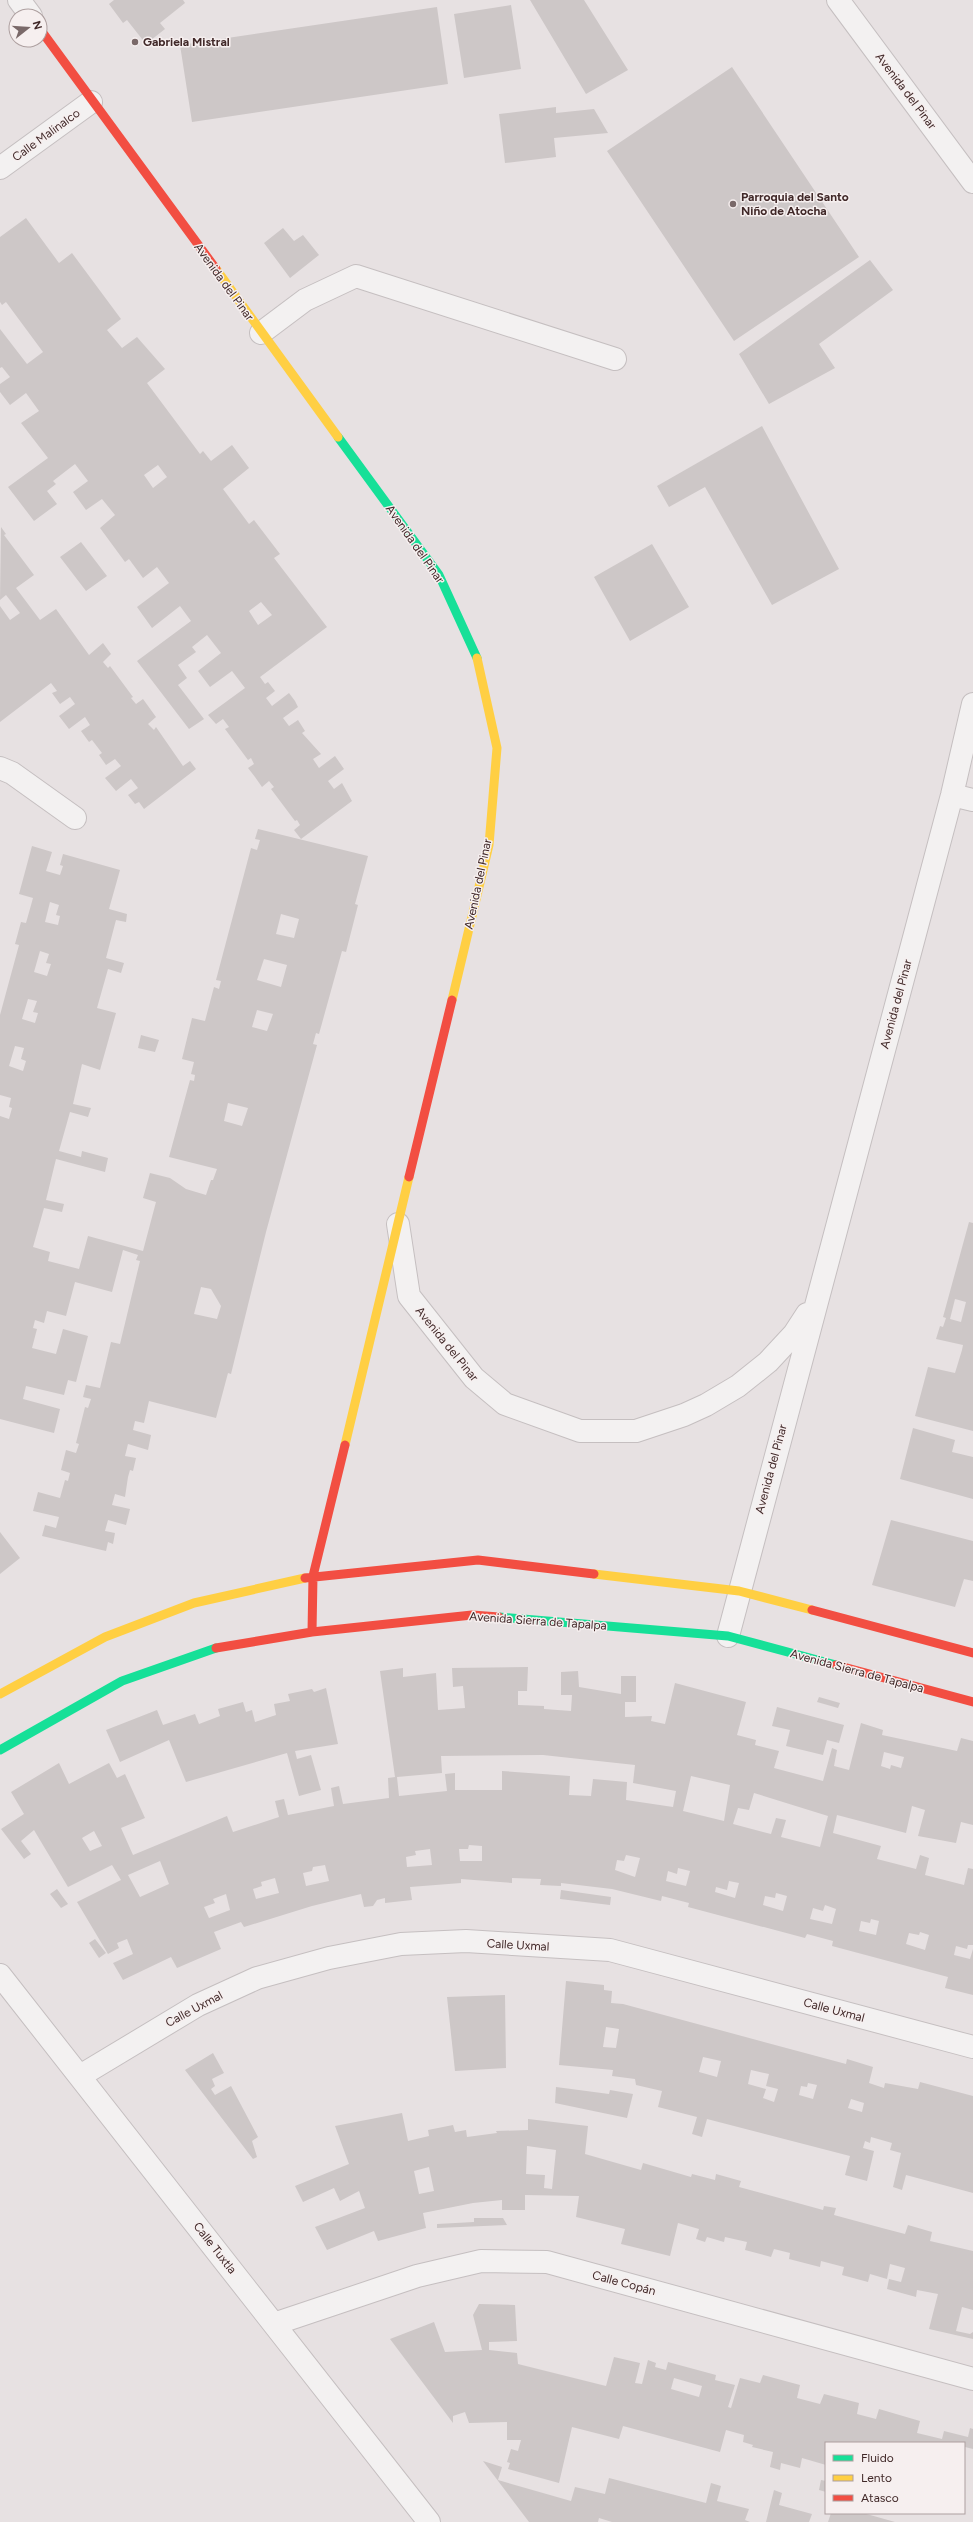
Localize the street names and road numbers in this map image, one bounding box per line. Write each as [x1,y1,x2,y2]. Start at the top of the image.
street label: Avenida del Pinar [873,50,939,132]
street label: Calle Malinalco [9,106,83,164]
street label: Avenida del Pinar [191,241,257,323]
street label: Avenida del Pinar [383,502,447,586]
street label: Avenida del Pinar [462,838,494,930]
street label: Avenida del Pinar [877,958,915,1050]
street label: Avenida del Pinar [413,1304,481,1384]
street label: Avenida del Pinar [752,1423,790,1515]
street label: Avenida Sierra de Tapalpa [469,1609,607,1633]
street label: Avenida Sierra de Tapalpa [789,1646,925,1696]
street label: Calle Uxmal [486,1936,550,1954]
street label: Calle Uxmal [163,1988,225,2030]
street label: Calle Uxmal [802,1995,866,2025]
street label: Calle Tuxtla [191,2220,239,2276]
street label: Calle Copán [591,2268,658,2298]

